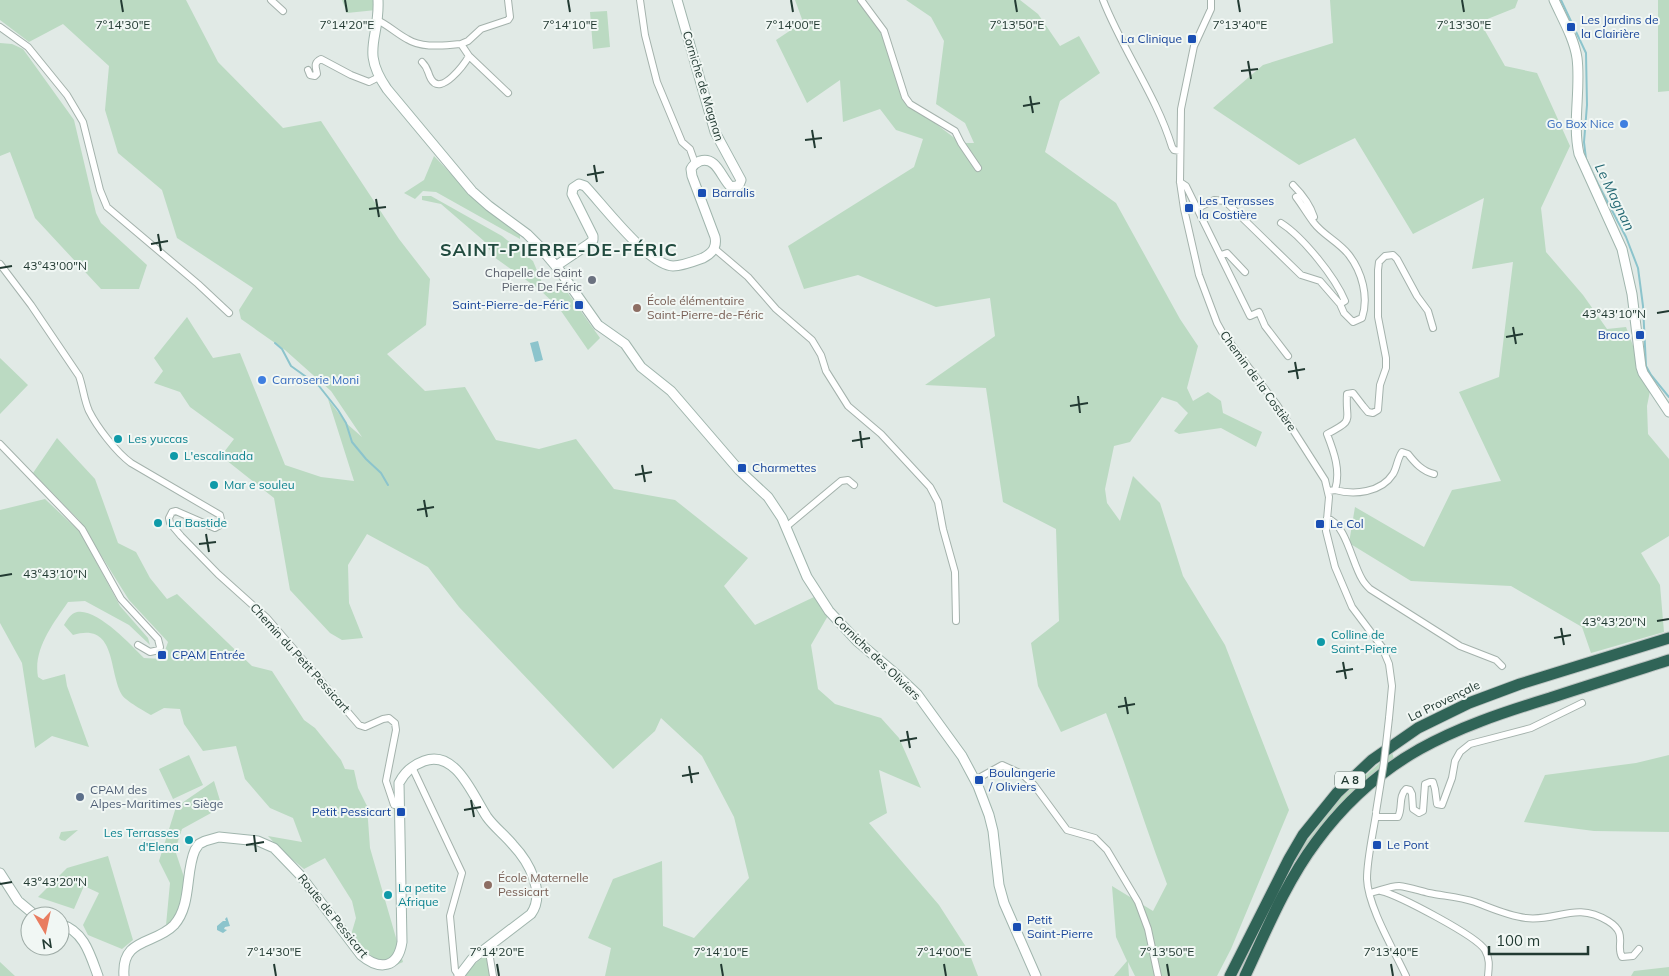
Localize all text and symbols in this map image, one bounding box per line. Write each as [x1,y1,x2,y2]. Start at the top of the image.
place label: Les Jardins de la Clairière [1581,12,1658,41]
text: 7°14'30"E [96,17,150,32]
text: 7°14'20"E [320,17,374,32]
text: 7°14'10"E [543,17,597,32]
text: 7°14'00"E [766,17,820,32]
text: 7°13'50"E [990,17,1044,32]
text: 7°13'40"E [1213,17,1267,32]
text: 7°13'30"E [1437,17,1491,32]
marker: Les Jardins de la Clairière [1565,21,1577,33]
street label: Corniche de Magnan [680,29,727,143]
place label: La Clinique [1121,31,1182,46]
marker: La Clinique [1186,33,1198,45]
place label: Go Box Nice [1547,116,1614,131]
marker: Go Box Nice [1618,118,1630,130]
water label: Le Magnan [1591,160,1639,234]
place label: Barralis [712,185,755,200]
marker: Barralis [696,187,708,199]
place label: Les Terrasses la Costière [1199,193,1274,222]
marker: Les Terrasses la Costière [1183,202,1195,214]
district label: SAINT-PIERRE-DE-FÉRIC [440,238,678,261]
text: 43°43'00"N [23,258,87,273]
place label: Chapelle de Saint Pierre De Féric [485,265,582,294]
marker: Chapelle de Saint Pierre De Féric [586,274,598,286]
place label: École élémentaire Saint-Pierre-de-Féric [647,293,764,322]
place label: Saint-Pierre-de-Féric [452,297,569,312]
marker: Saint-Pierre-de-Féric [573,299,585,311]
marker: École élémentaire Saint-Pierre-de-Féric [631,302,643,314]
text: 43°43'10"N [1582,306,1646,321]
place label: Braco [1598,327,1630,342]
street label: Chemin de la Costière [1217,328,1300,434]
marker: Braco [1634,329,1646,341]
place label: Carroserie Moni [272,372,359,387]
marker: Carroserie Moni [256,374,268,386]
place label: Les yuccas [128,431,188,446]
marker: Les yuccas [112,433,124,445]
place label: L'escalinada [184,448,253,463]
marker: L'escalinada [168,450,180,462]
place label: Charmettes [752,460,817,475]
marker: Charmettes [736,462,748,474]
place label: Mar e souleu [224,477,295,492]
marker: Mar e souleu [208,479,220,491]
place label: La Bastide [168,515,227,530]
place label: Le Col [1330,516,1364,531]
marker: La Bastide [152,517,164,529]
marker: Le Col [1314,518,1326,530]
text: 43°43'10"N [23,566,87,581]
street label: Chemin du Petit Pessicart [247,600,353,715]
street label: Corniche des Oliviers [831,612,924,703]
text: 43°43'20"N [1582,614,1646,629]
place label: Colline de Saint-Pierre [1331,627,1397,656]
marker: Colline de Saint-Pierre [1315,636,1327,648]
place label: CPAM Entrée [172,647,245,662]
marker: CPAM Entrée [156,649,168,661]
street label: La Provençale [1405,677,1482,724]
place label: Boulangerie / Oliviers [988,765,1056,794]
road number: A 8 [1335,772,1365,788]
marker: Boulangerie / Oliviers [973,774,985,786]
place label: CPAM des Alpes-Maritimes - Siège [90,782,223,811]
marker: CPAM des Alpes-Maritimes - Siège [74,791,86,803]
place label: Petit Pessicart [312,804,391,819]
marker: Petit Pessicart [395,806,407,818]
place label: Les Terrasses d'Elena [104,825,179,854]
marker: Les Terrasses d'Elena [183,834,195,846]
place label: Le Pont [1387,837,1429,852]
marker: Le Pont [1371,839,1383,851]
place label: École Maternelle Pessicart [498,870,589,899]
street label: Route de Pessicart [295,871,372,961]
text: 43°43'20"N [23,874,87,889]
marker: École Maternelle Pessicart [482,879,494,891]
place label: La petite Afrique [398,880,446,909]
marker: La petite Afrique [382,889,394,901]
north arrow [20,906,70,956]
place label: Petit Saint-Pierre [1027,912,1093,941]
marker: Petit Saint-Pierre [1011,921,1023,933]
scale bar [1489,924,1588,956]
text: 100 m [1496,931,1540,950]
text: N [40,934,54,954]
text: 7°14'30"E [247,944,301,959]
text: 7°14'20"E [470,944,524,959]
text: 7°14'10"E [694,944,748,959]
text: 7°14'00"E [917,944,971,959]
text: 7°13'50"E [1140,944,1194,959]
text: 7°13'40"E [1364,944,1418,959]

